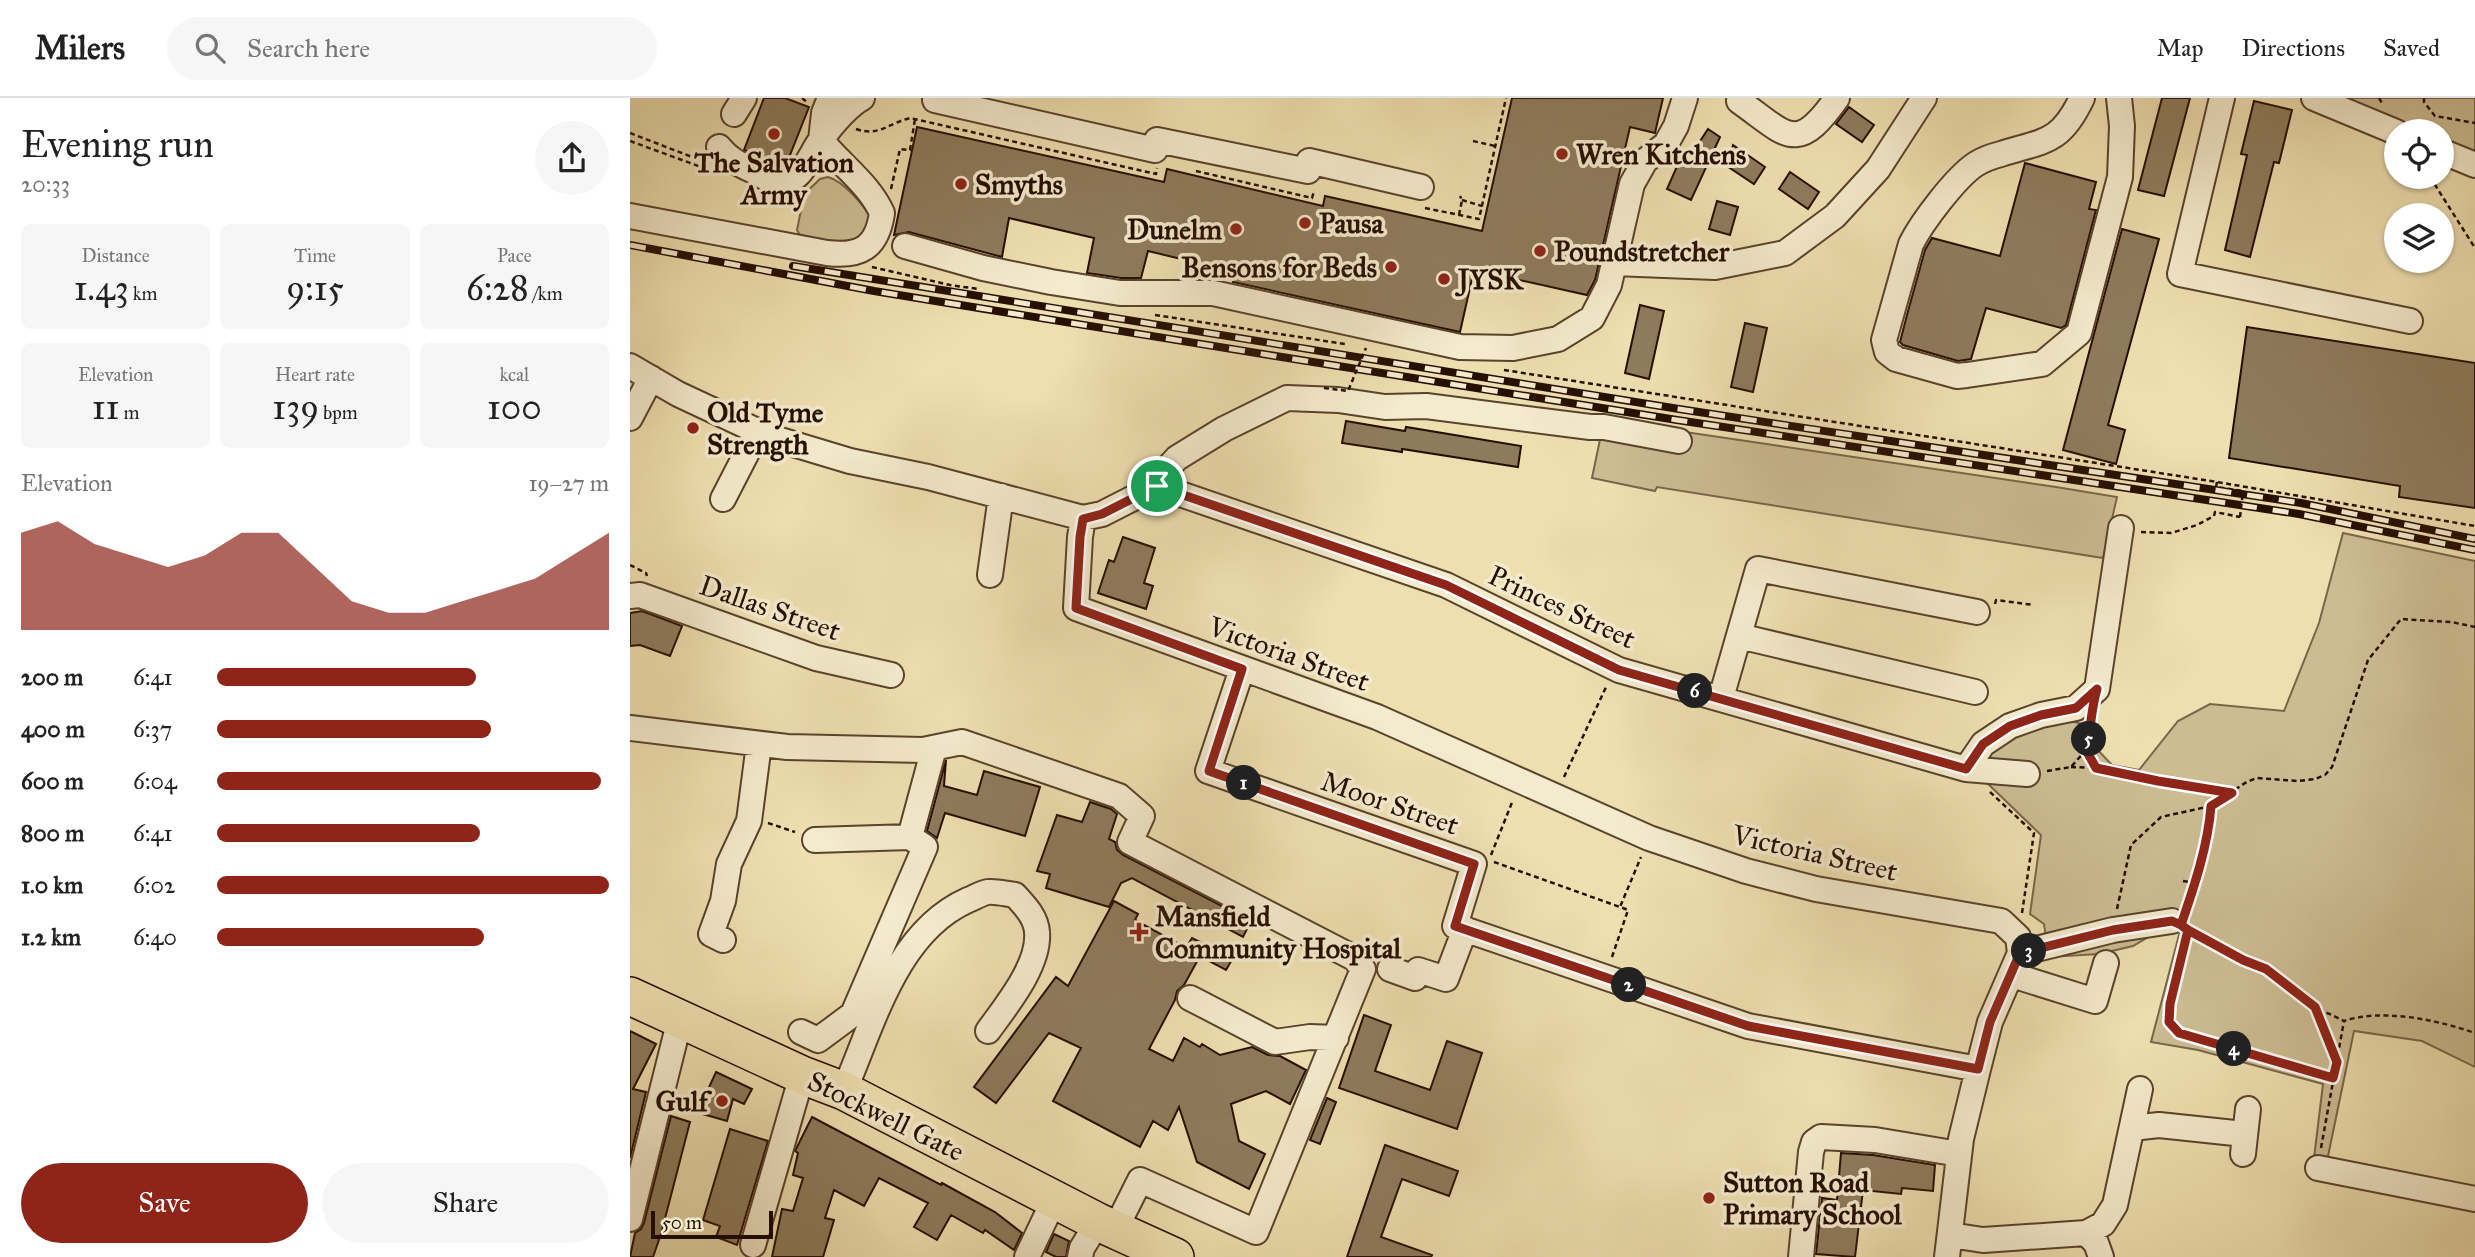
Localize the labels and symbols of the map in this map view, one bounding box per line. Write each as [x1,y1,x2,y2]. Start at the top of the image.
marker: The Salvation Army [766,126,782,142]
place label: Wren Kitchens [1576,137,1746,172]
place label: The Salvation Army [694,145,854,212]
marker: Wren Kitchens [1554,146,1570,162]
place label: Smyths [975,167,1063,202]
marker: Smyths [953,176,969,192]
place label: Pausa [1319,206,1384,241]
place label: Dunelm [1127,212,1222,247]
marker: Pausa [1297,215,1313,231]
marker: Dunelm [1228,221,1244,237]
place label: Poundstretcher [1554,234,1730,269]
marker: Poundstretcher [1532,243,1548,259]
place label: Bensons for Beds [1181,250,1377,285]
marker: Bensons for Beds [1383,259,1399,275]
place label: JYSK [1454,262,1524,297]
marker: JYSK [1436,271,1452,287]
place label: Old Tyme Strength [707,395,824,462]
marker: Old Tyme Strength [685,420,701,436]
pin [1127,456,1187,516]
street label: Princes Street [1483,558,1641,656]
street label: Dallas Street [695,568,845,648]
street label: Victoria Street [1203,608,1374,699]
pin: 6 [1678,674,1712,708]
pin: 5 [2072,722,2106,756]
street label: Moor Street [1317,763,1463,843]
pin: 1 [1226,766,1262,800]
street label: Victoria Street [1728,817,1901,889]
place label: Mansfield Community Hospital [1155,899,1402,966]
marker: Mansfield Community Hospital [1129,922,1149,942]
pin: 3 [2012,934,2046,968]
pin: 2 [1612,968,1646,1002]
pin: 4 [2216,1032,2252,1066]
street label: Stockwell Gate [802,1063,970,1169]
place label: Gulf [656,1084,713,1119]
marker: Gulf [714,1093,730,1109]
place label: Sutton Road Primary School [1723,1165,1902,1232]
marker: Sutton Road Primary School [1701,1190,1717,1206]
scale bar [651,1208,774,1240]

